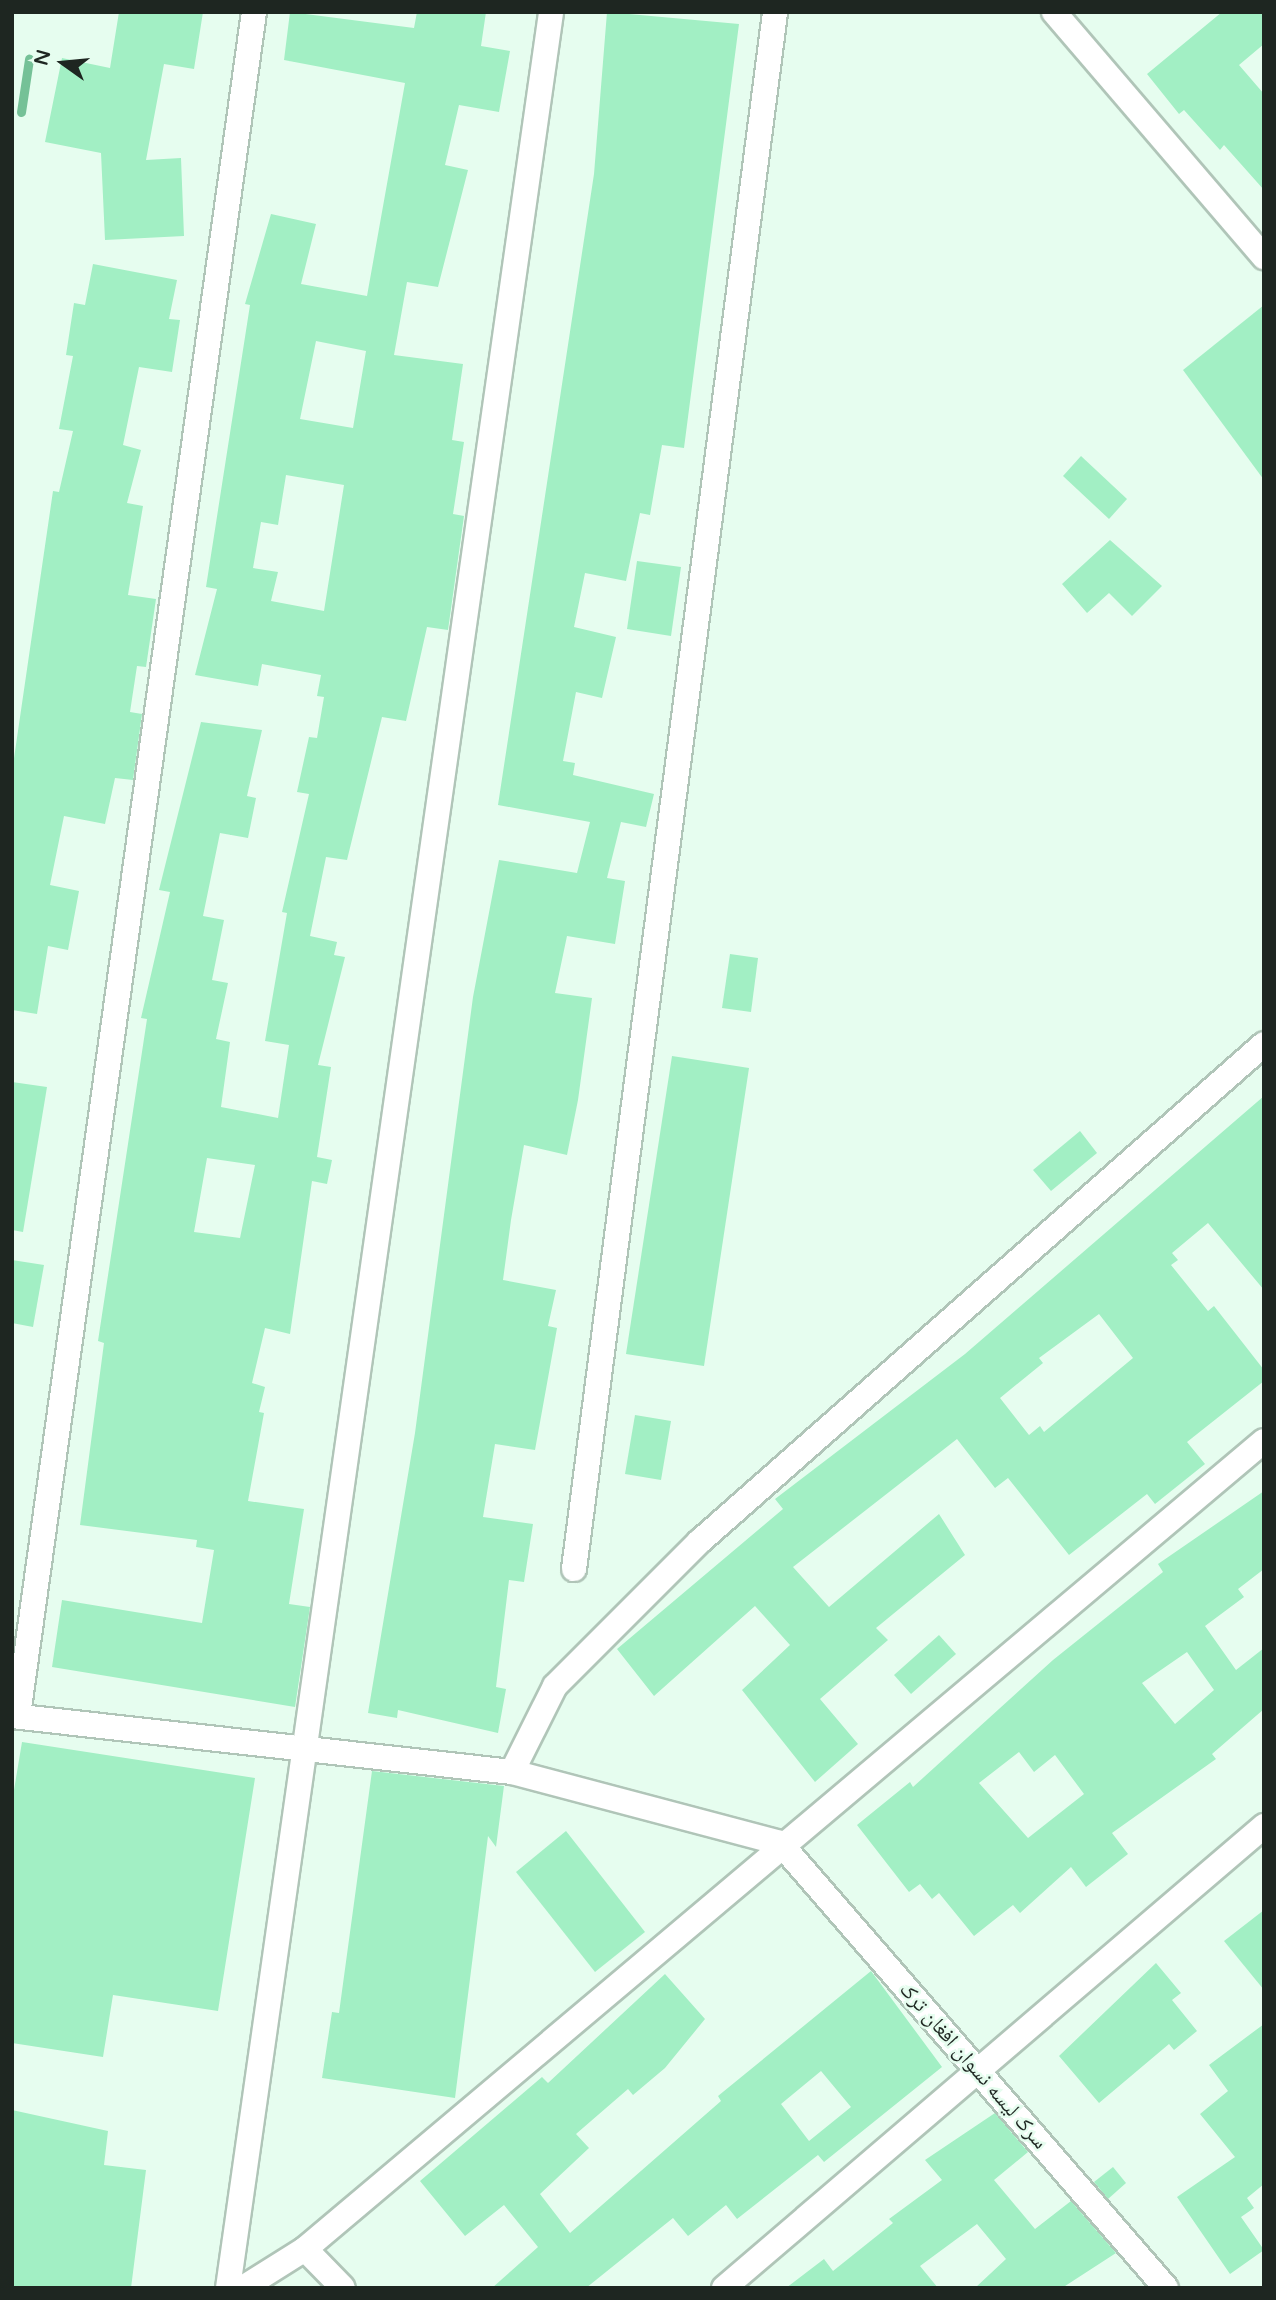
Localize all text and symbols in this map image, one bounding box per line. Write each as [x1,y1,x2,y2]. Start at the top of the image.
north arrow [28,28,98,98]
text: N [30,47,55,68]
street label: سرک لیسه نسوان افغان‌ ترک [894,1978,1052,2154]

